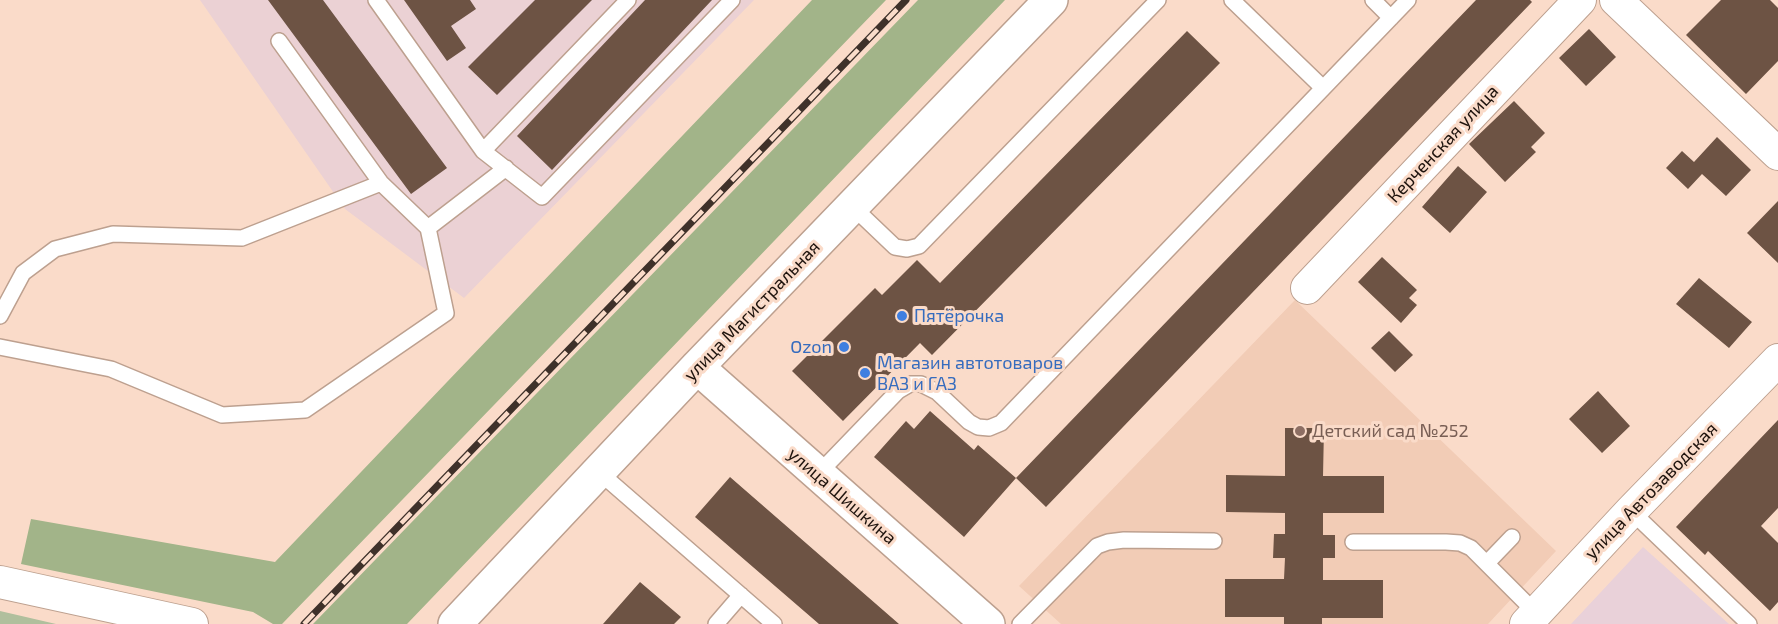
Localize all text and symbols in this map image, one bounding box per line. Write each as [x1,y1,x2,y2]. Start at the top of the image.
street label: Керченская улица [1383,81,1503,207]
street label: улица Магистральная [679,236,825,386]
place label: Пятёрочка [914,305,1004,327]
marker: Пятёрочка [895,309,909,323]
place label: Ozon [790,336,832,358]
marker: Ozon [837,340,851,354]
place label: Магазин автотоваров ВАЗ и ГАЗ [877,352,1063,394]
marker: Магазин автотоваров ВАЗ и ГАЗ [858,366,872,380]
street label: улица Автозаводская [1580,418,1722,564]
place label: Детский сад №252 [1312,420,1469,442]
marker: Детский сад №252 [1293,424,1307,438]
street label: улица Шишкина [783,443,901,549]

